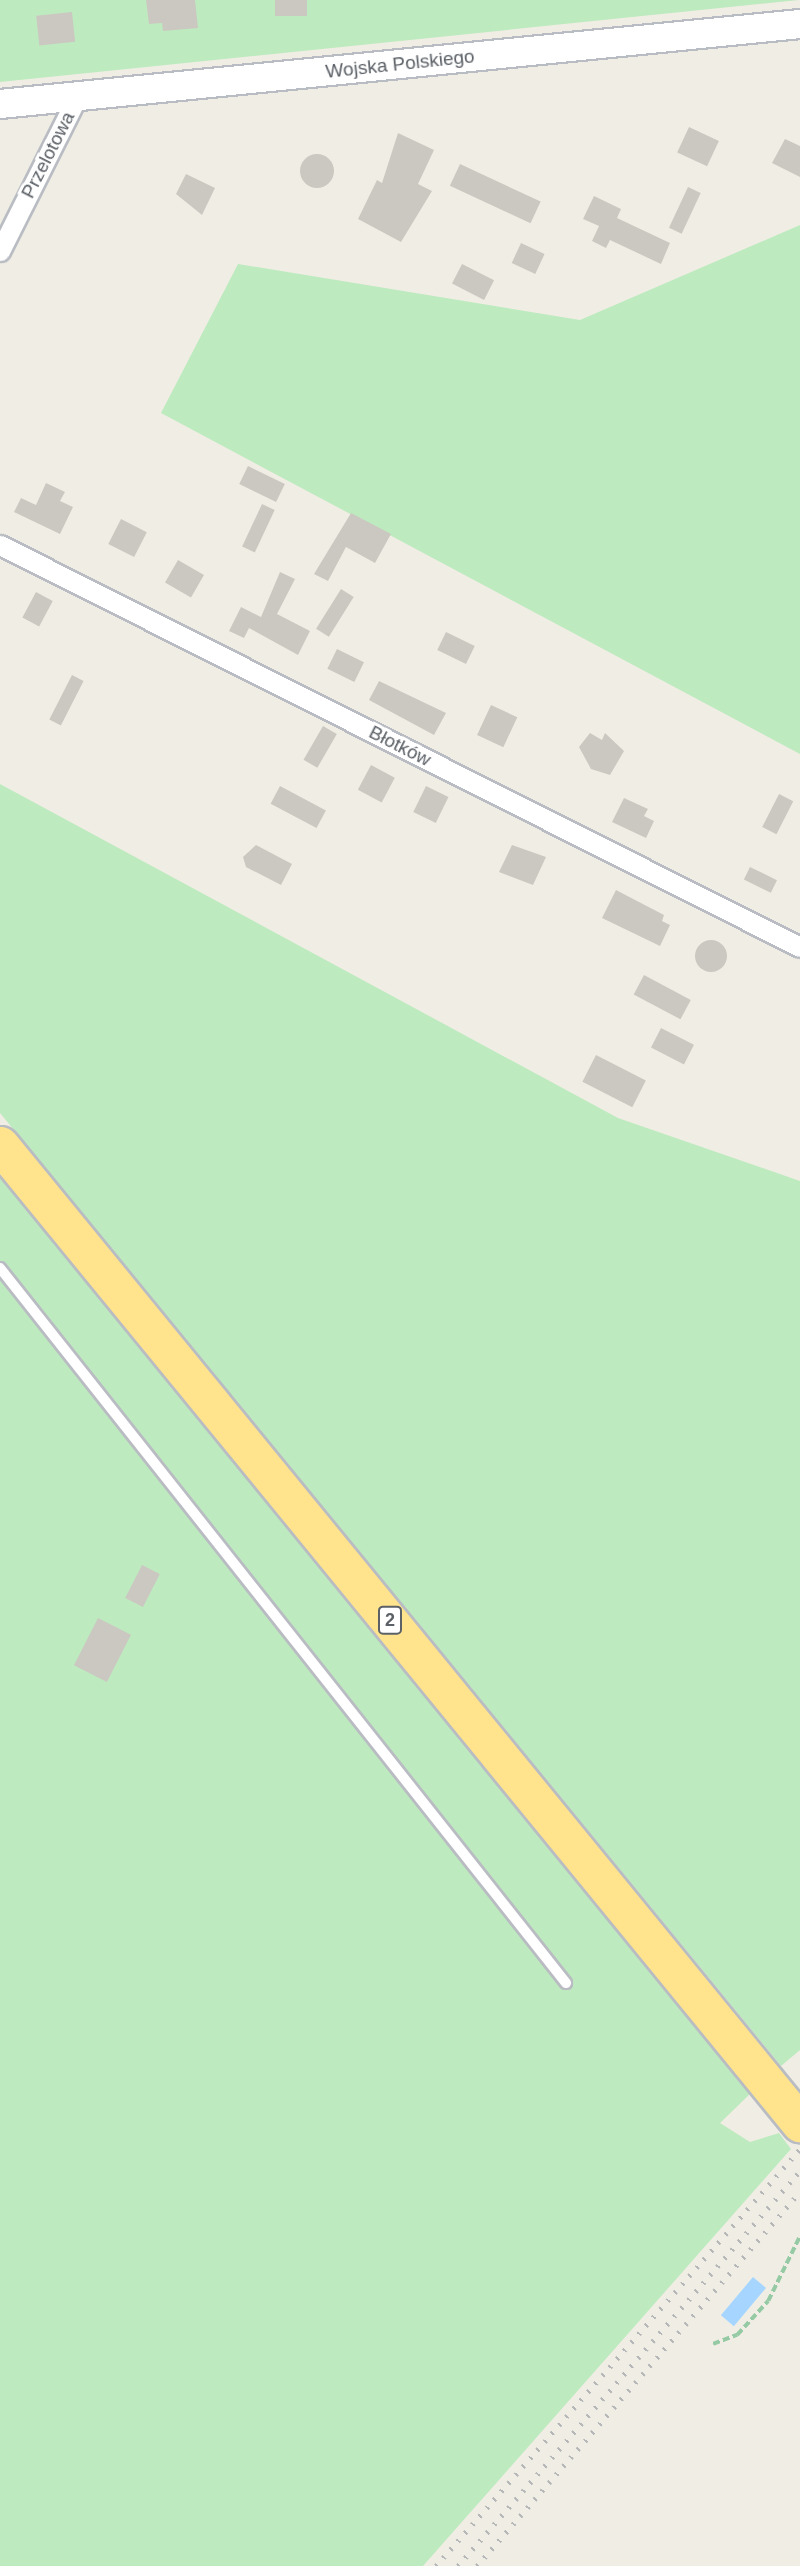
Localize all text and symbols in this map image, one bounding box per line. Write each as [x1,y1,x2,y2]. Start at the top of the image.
street label: Wojska Polskiego [324,45,476,83]
street label: Przelotowa [17,108,79,202]
street label: Błotków [365,721,435,771]
road number: 2 [378,1605,402,1634]

